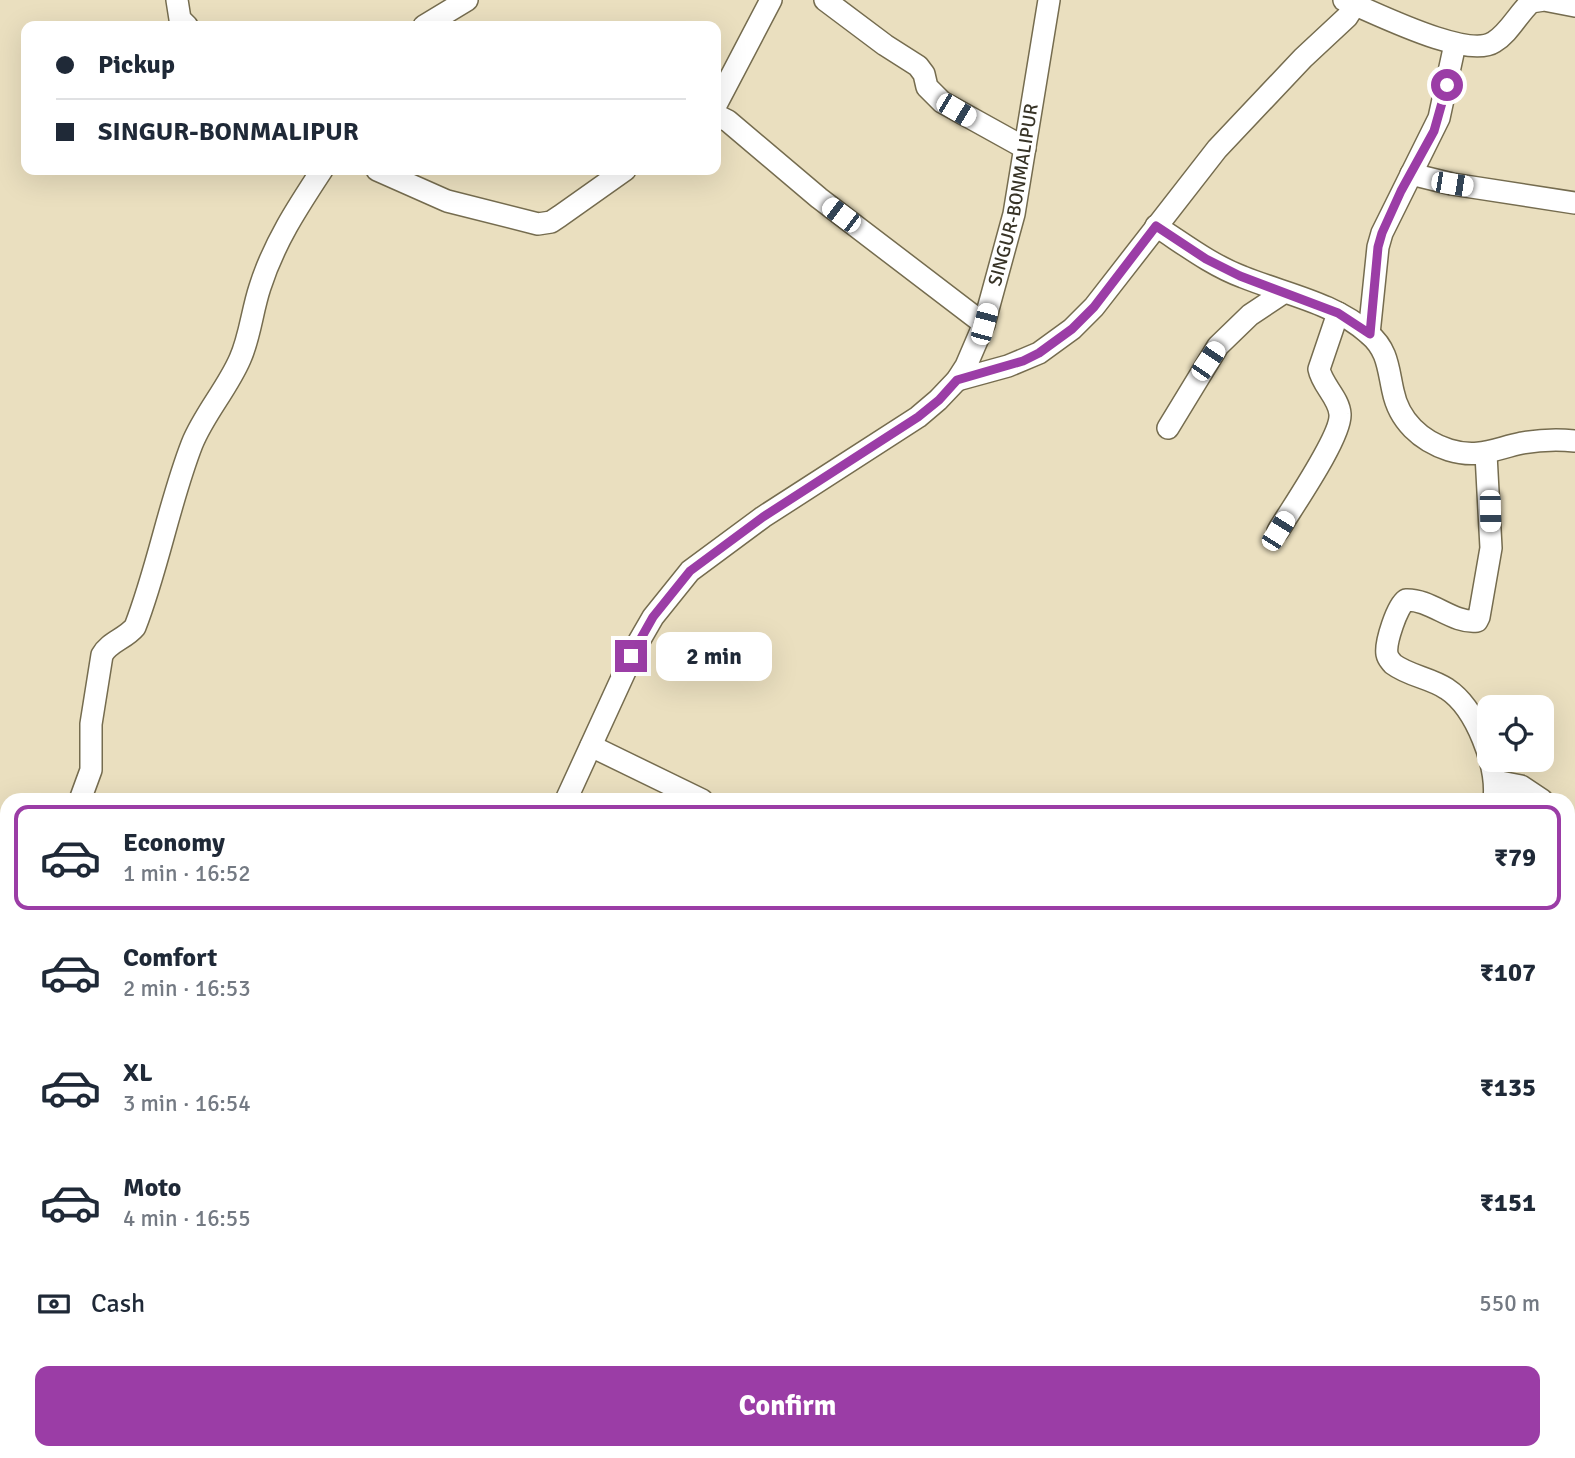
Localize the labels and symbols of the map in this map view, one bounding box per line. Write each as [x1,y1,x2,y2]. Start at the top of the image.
route start [1431,69,1463,101]
car [933,90,980,130]
street label: SINGUR-BONMALIPUR [983,102,1044,289]
car [1430,170,1475,198]
car [818,194,865,236]
car [969,301,1000,347]
car [1188,338,1229,384]
car [1480,490,1501,532]
car [1258,508,1299,554]
callout: 2 min [656,632,771,680]
route end [615,640,647,672]

